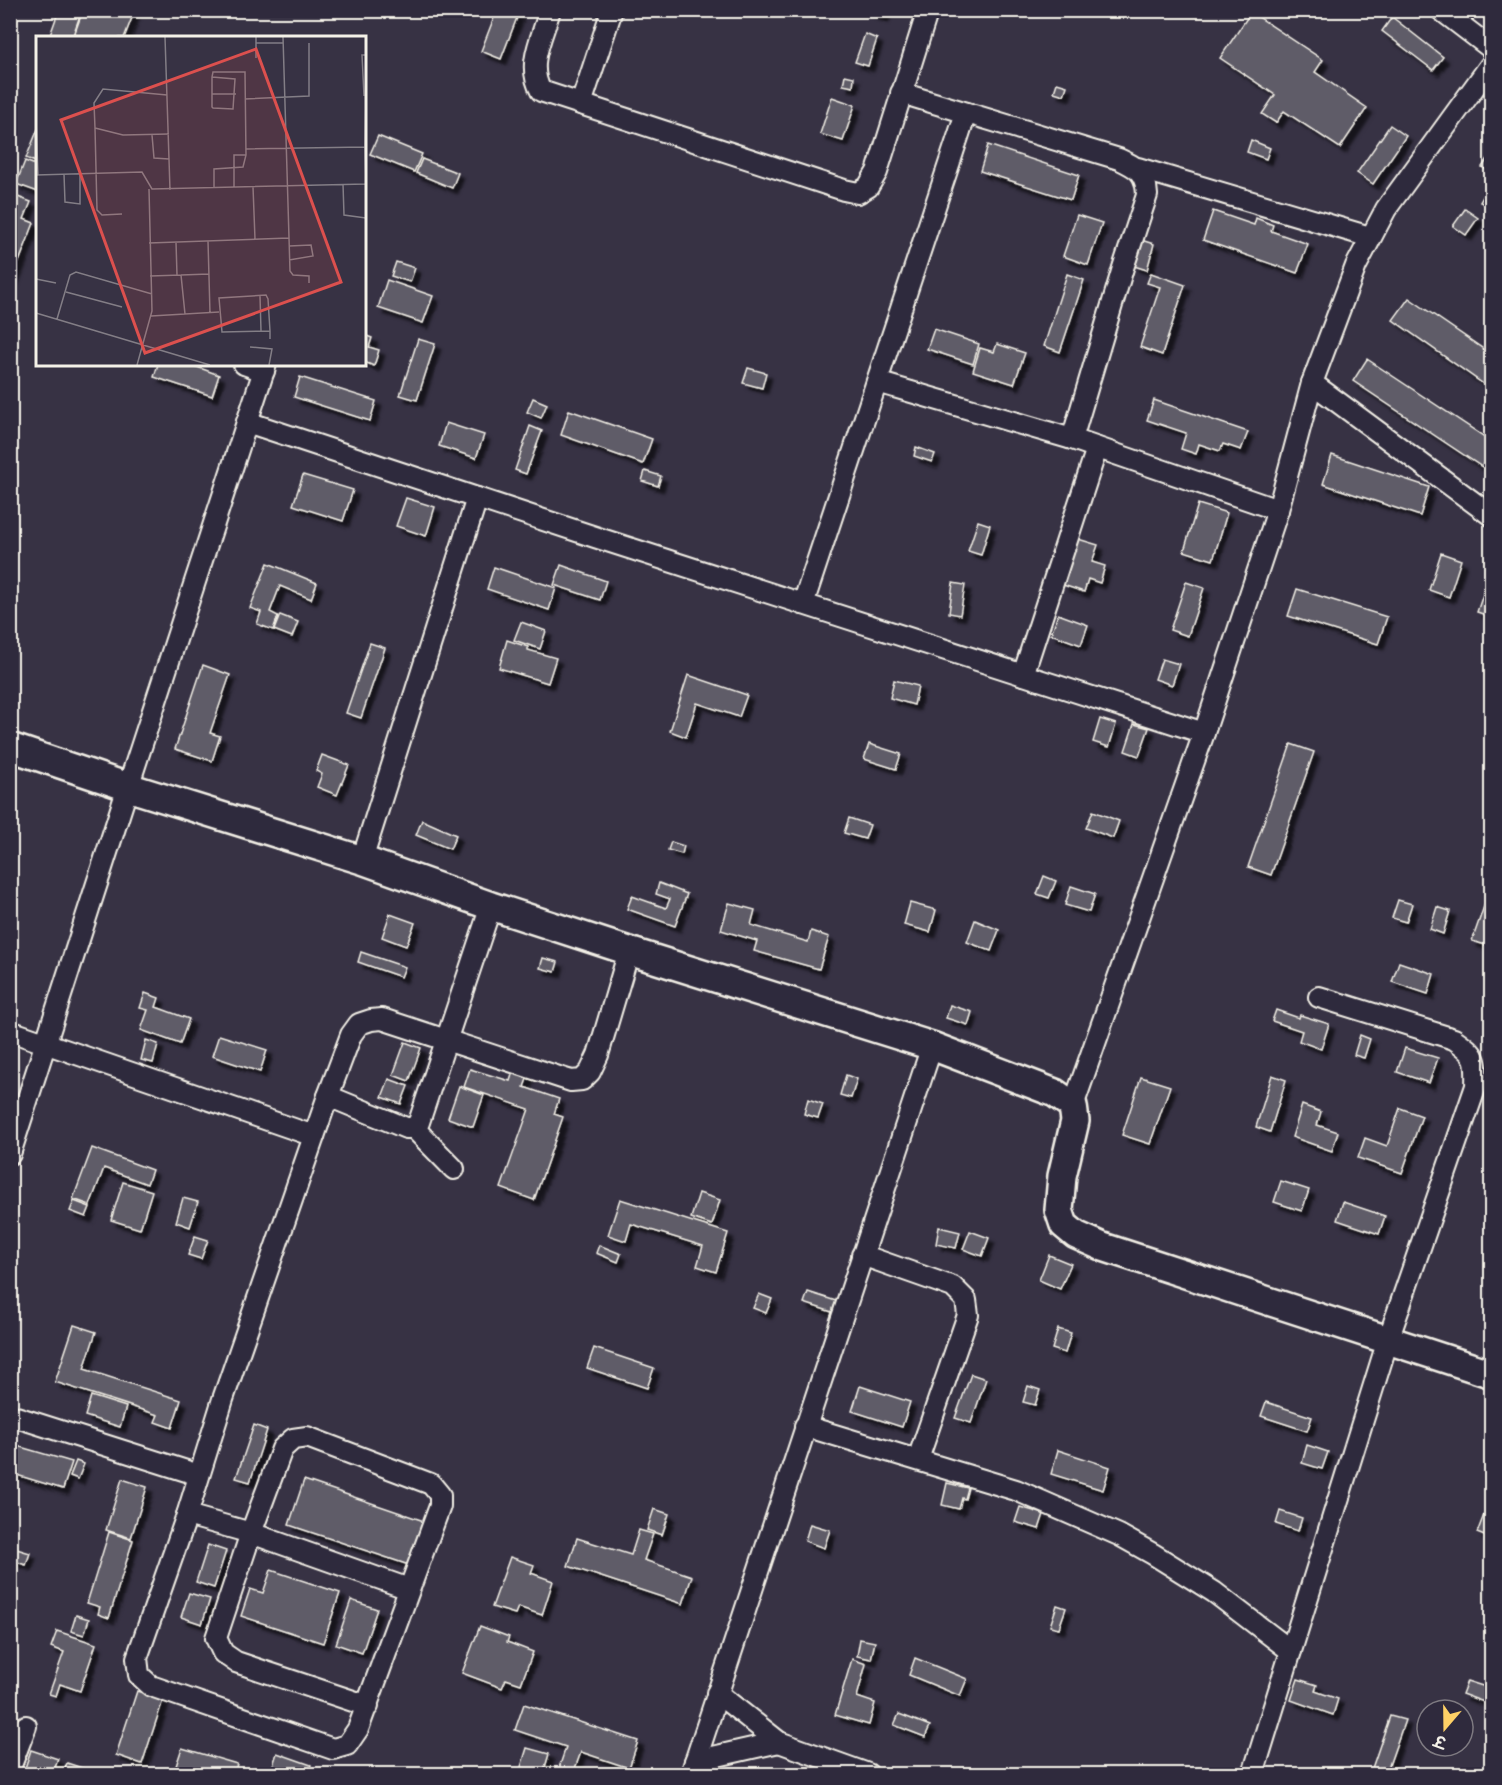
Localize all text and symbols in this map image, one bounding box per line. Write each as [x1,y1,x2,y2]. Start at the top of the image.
inset map [36,36,366,366]
north arrow [1415,1698,1475,1758]
text: उ [1431,1729,1451,1753]

